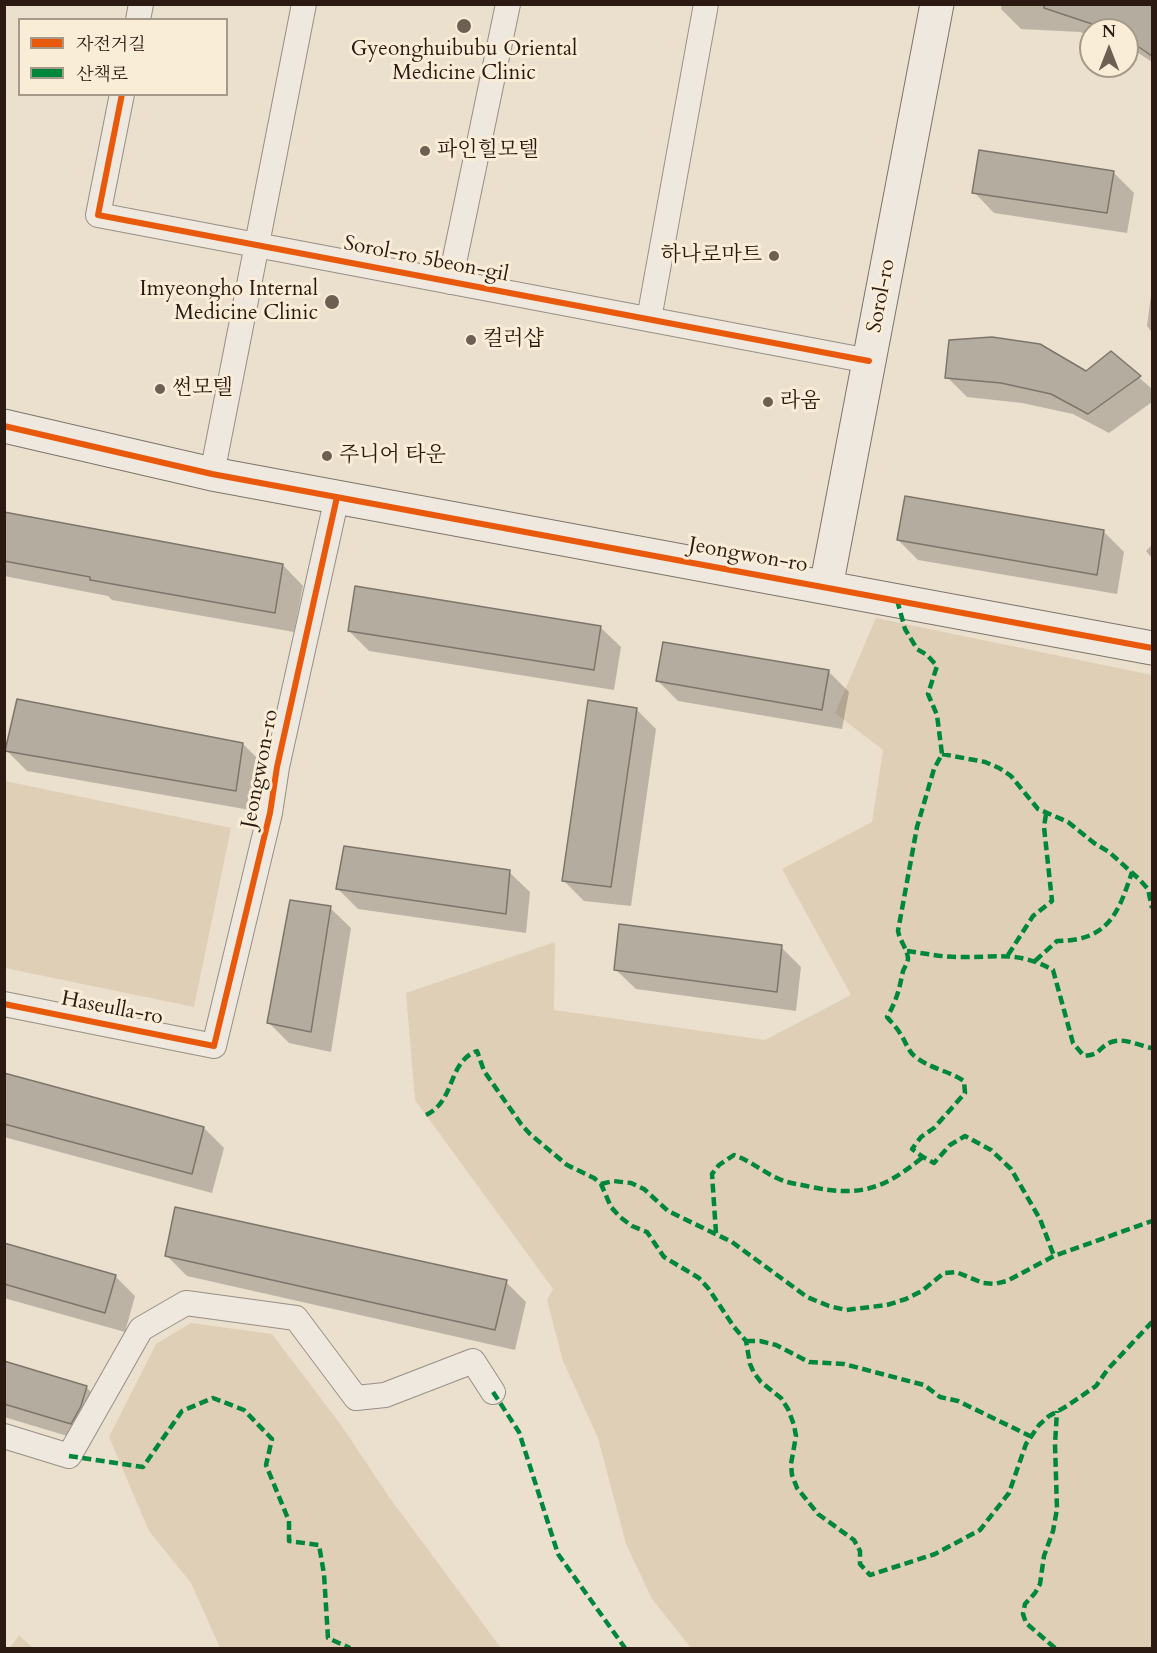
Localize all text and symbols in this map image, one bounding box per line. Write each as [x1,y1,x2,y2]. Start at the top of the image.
marker: Gyeonghuibubu Oriental Medicine Clinic [455,17,473,35]
legend [18,18,228,96]
north arrow [1079,18,1139,78]
text: N [1102,21,1116,43]
text: 자전거길 [76,32,146,57]
place label: Gyeonghuibubu Oriental Medicine Clinic [351,37,577,87]
text: 산책로 [76,62,128,87]
place label: 파인힐모텔 [437,138,538,164]
marker: 파인힐모텔 [418,144,432,158]
street label: Sorol-ro 5beon-gil [341,232,511,288]
place label: 하나로마트 [661,243,762,269]
marker: 하나로마트 [767,249,781,263]
street label: Sorol-ro [863,257,901,335]
place label: Imyeongho Internal Medicine Clinic [140,277,318,327]
marker: Imyeongho Internal Medicine Clinic [323,293,341,311]
place label: 컬러샵 [483,327,544,353]
marker: 컬러샵 [464,333,478,347]
place label: 썬모텔 [172,376,233,402]
marker: 썬모텔 [153,382,167,396]
place label: 라움 [780,389,821,415]
marker: 라움 [761,395,775,409]
place label: 주니어 타운 [339,443,446,469]
marker: 주니어 타운 [320,449,334,463]
street label: Jeongwon-ro [687,533,809,579]
street label: Jeongwon-ro [237,708,285,830]
street label: Haseulla-ro [59,987,165,1031]

